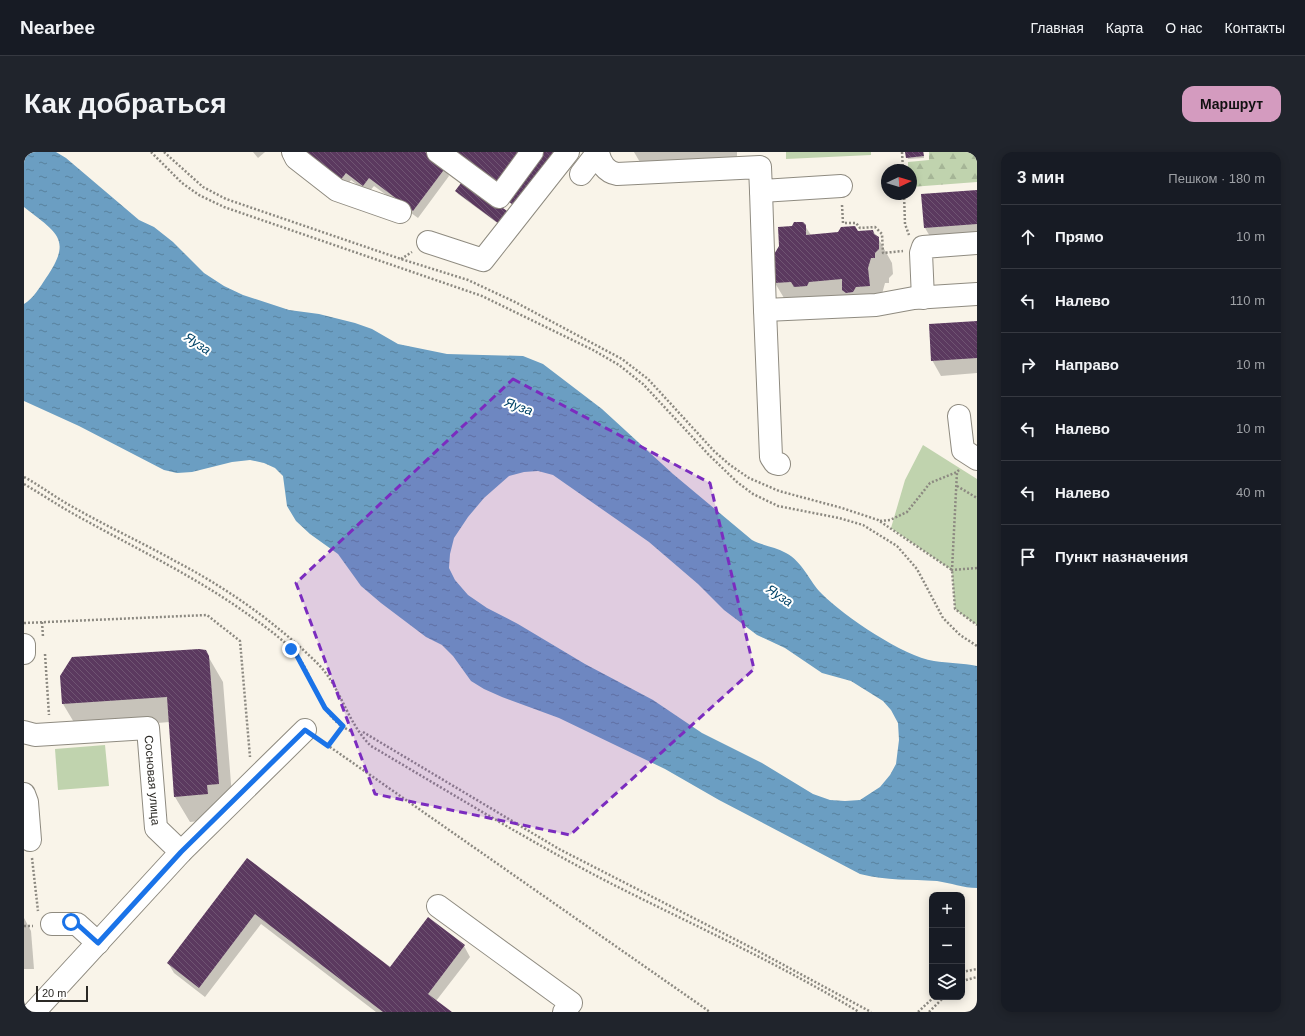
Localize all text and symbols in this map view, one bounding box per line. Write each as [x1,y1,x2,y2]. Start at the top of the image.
text: Nearbee [20,17,95,38]
text: Главная [1030,20,1084,36]
text: Карта [1106,20,1143,36]
text: О нас [1165,20,1203,36]
text: Контакты [1225,20,1285,36]
button: Маршрут [1182,86,1281,122]
text: Как добраться [24,88,226,119]
north arrow [881,164,917,200]
text: 3 мин [1017,168,1064,187]
text: Пешком · 180 m [1168,171,1265,186]
icon: ahead [1017,226,1039,248]
text: Прямо [1055,228,1104,245]
text: 10 m [1236,229,1265,244]
icon: left [1017,290,1039,312]
text: Налево [1055,292,1110,309]
text: 110 m [1230,293,1265,308]
water label: Яуза [181,329,214,358]
icon: right [1017,354,1039,376]
text: Направо [1055,356,1119,373]
text: 10 m [1236,357,1265,372]
water label: Яуза [502,394,535,418]
icon: left [1017,418,1039,440]
text: Налево [1055,420,1110,437]
text: 10 m [1236,421,1265,436]
icon: left [1017,482,1039,504]
text: Налево [1055,484,1110,501]
text: 40 m [1236,485,1265,500]
icon: arrive [1017,546,1039,568]
text: Пункт назначения [1055,548,1188,565]
water label: Яуза [763,581,796,610]
route end [282,640,300,658]
street label: Сосновая улица [142,735,163,826]
map controls [929,892,965,1000]
button: + [929,892,965,928]
route start [62,913,80,931]
button: − [929,928,965,964]
button: layers [929,964,965,1000]
scale bar [36,984,88,1003]
text: 20 m [42,987,66,999]

